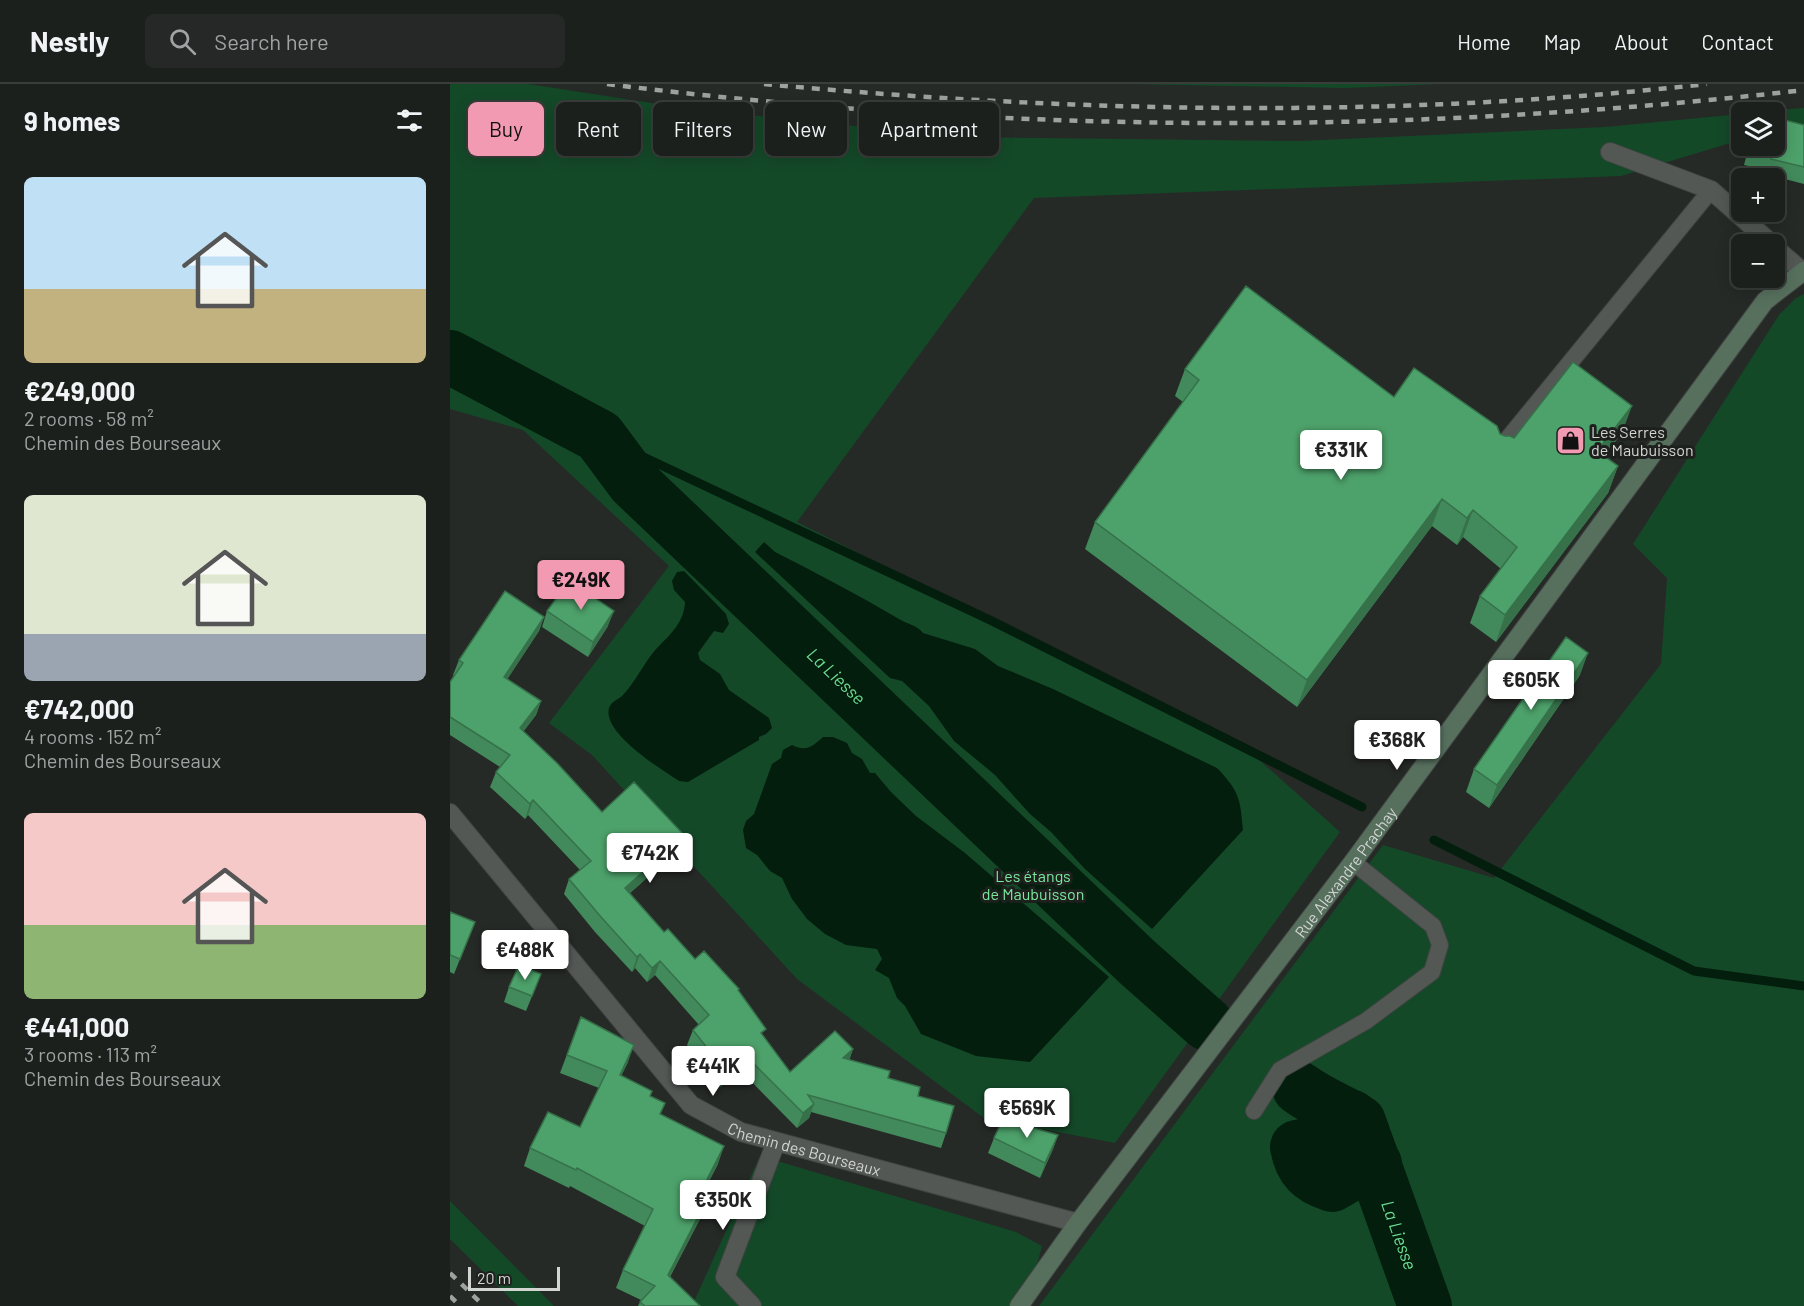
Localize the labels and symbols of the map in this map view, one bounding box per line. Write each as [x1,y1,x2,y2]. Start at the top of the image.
place label: Les Serres de Maubuisson [1591,422,1694,459]
shop icon: Les Serres de Maubuisson [1554,424,1586,456]
pin: €331K [1299,430,1383,481]
pin: €249K [539,560,623,611]
water label: La Liesse [803,643,870,709]
pin: €605K [1489,660,1573,711]
pin: €368K [1355,720,1439,771]
street label: Rue Alexandre Prachay [1290,802,1400,941]
pin: €742K [608,833,692,884]
park label: Les étangs de Maubuisson [982,866,1084,903]
pin: €488K [483,930,567,981]
pin: €441K [671,1046,755,1097]
pin: €569K [985,1088,1069,1139]
street label: Chemin des Bourseaux [725,1117,883,1179]
pin: €350K [681,1180,765,1231]
water label: La Liesse [1377,1197,1422,1273]
scale bar [468,1264,560,1292]

